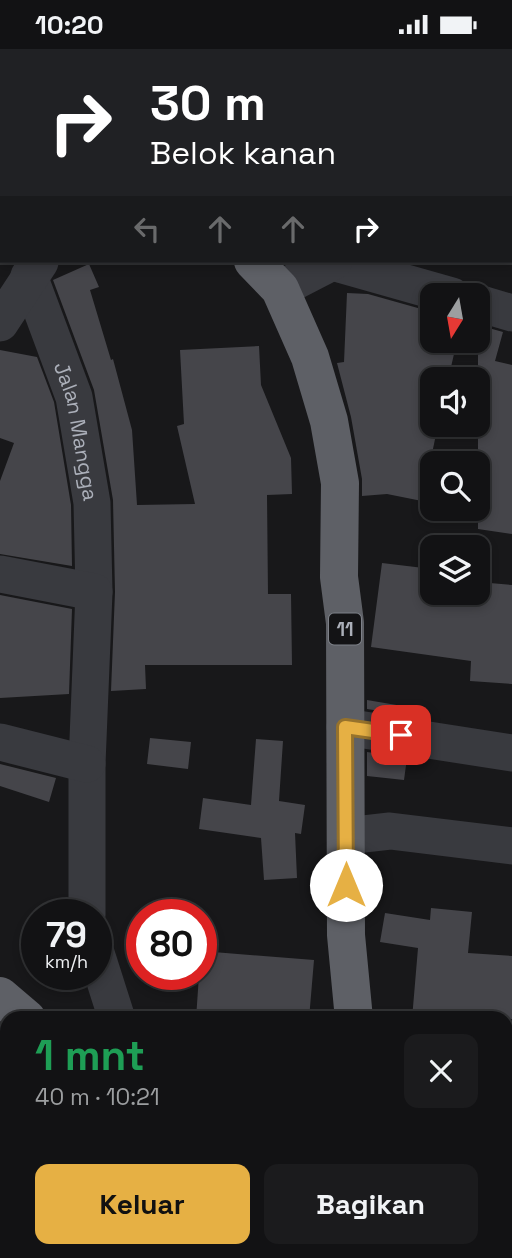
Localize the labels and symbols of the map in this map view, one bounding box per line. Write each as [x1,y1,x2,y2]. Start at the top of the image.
north arrow [420,283,490,353]
street label: Jalan Mangga [48,358,105,503]
road number: 11 [329,614,361,645]
pin [371,705,431,765]
position arrow [309,848,383,922]
speed limit sign: 80 [126,899,217,990]

